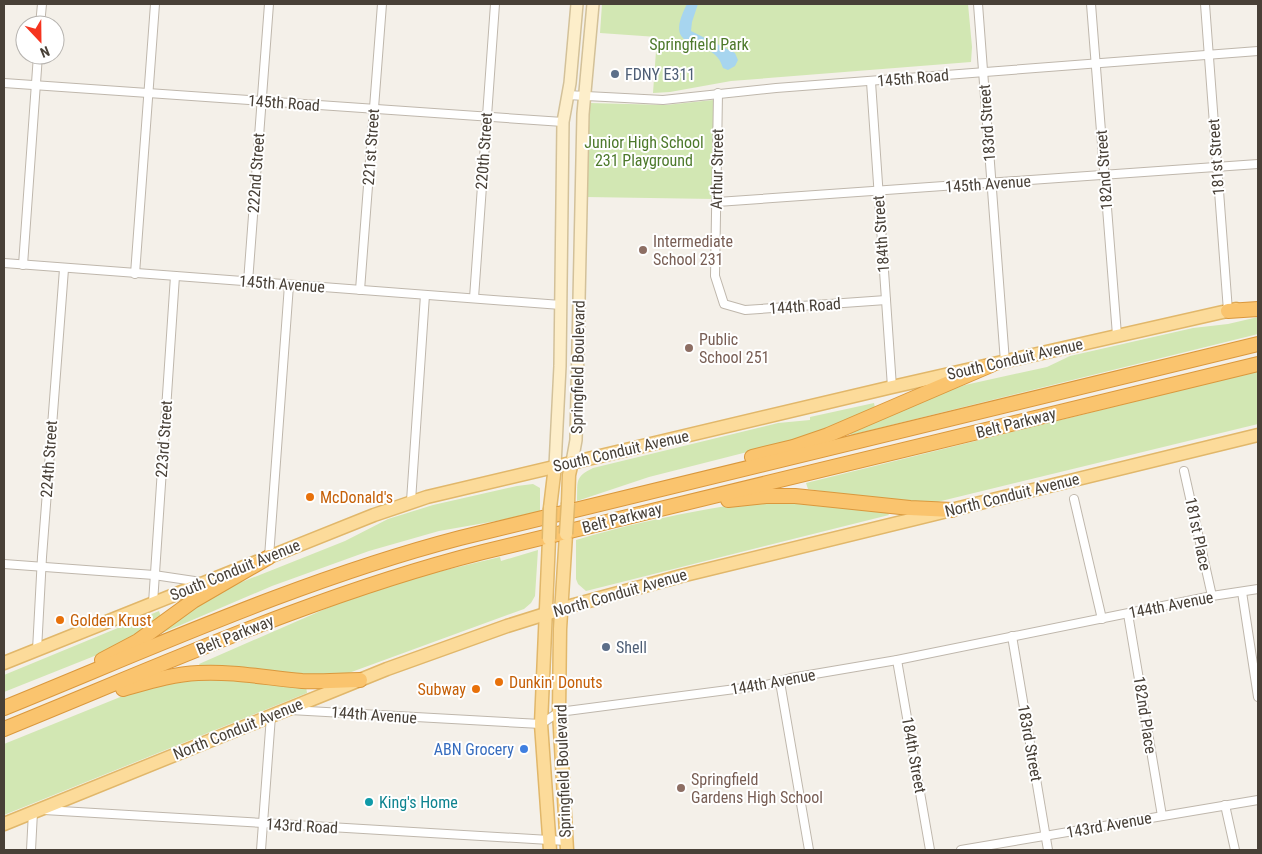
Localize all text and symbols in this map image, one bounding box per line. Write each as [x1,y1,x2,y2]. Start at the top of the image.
north arrow [15,15,65,65]
park label: Springfield Park [649,35,750,54]
text: N [38,43,52,61]
place label: FDNY E311 [625,65,695,84]
street label: 145th Road [876,65,950,91]
marker: FDNY E311 [609,68,621,80]
street label: 183rd Street [975,83,999,162]
street label: 145th Road [247,91,321,115]
street label: 221st Street [359,108,383,186]
street label: 220th Street [472,112,496,190]
street label: 181st Street [1204,118,1228,196]
street label: Arthur Street [707,128,727,210]
street label: 182nd Street [1092,129,1116,211]
street label: 222nd Street [244,132,268,214]
park label: Junior High School 231 Playground [584,133,704,170]
street label: 145th Avenue [944,172,1032,196]
street label: 184th Street [869,195,893,273]
place label: Intermediate School 231 [653,232,733,269]
marker: Intermediate School 231 [637,244,649,256]
street label: 145th Avenue [238,272,326,296]
street label: 144th Road [768,294,842,318]
street label: Springfield Boulevard [567,300,589,434]
place label: Public School 251 [699,330,770,367]
street label: South Conduit Avenue [945,334,1085,384]
marker: Public School 251 [683,342,695,354]
street label: 223rd Street [152,399,176,478]
street label: Belt Parkway [974,404,1058,442]
street label: 224th Street [37,420,61,498]
street label: South Conduit Avenue [551,426,691,476]
street label: North Conduit Avenue [943,469,1081,521]
place label: McDonald's [320,488,393,507]
marker: McDonald's [304,491,316,503]
street label: 181st Place [1181,496,1215,572]
street label: Belt Parkway [580,499,664,537]
street label: South Conduit Avenue [167,535,303,605]
street label: North Conduit Avenue [551,565,689,621]
street label: 144th Avenue [1127,587,1215,623]
place label: Golden Krust [70,611,152,630]
street label: Belt Parkway [194,611,277,659]
marker: Golden Krust [54,614,66,626]
place label: Shell [616,638,647,657]
marker: Shell [600,641,612,653]
street label: 144th Avenue [729,665,817,699]
place label: Dunkin' Donuts [509,673,603,692]
street label: 182nd Place [1130,675,1160,755]
marker: Dunkin' Donuts [493,676,505,688]
place label: Subway [417,680,466,699]
marker: Subway [470,683,482,695]
street label: North Conduit Avenue [170,694,306,764]
street label: 144th Avenue [330,703,418,727]
street label: 183rd Street [1014,703,1046,783]
street label: Springfield Boulevard [551,704,575,838]
street label: 184th Street [898,715,930,795]
place label: ABN Grocery [434,740,514,759]
marker: ABN Grocery [518,743,530,755]
place label: Springfield Gardens High School [691,770,823,807]
marker: Springfield Gardens High School [675,782,687,794]
place label: King's Home [379,793,458,812]
marker: King's Home [363,796,375,808]
street label: 143rd Avenue [1065,808,1153,842]
street label: 143rd Road [265,815,339,837]

